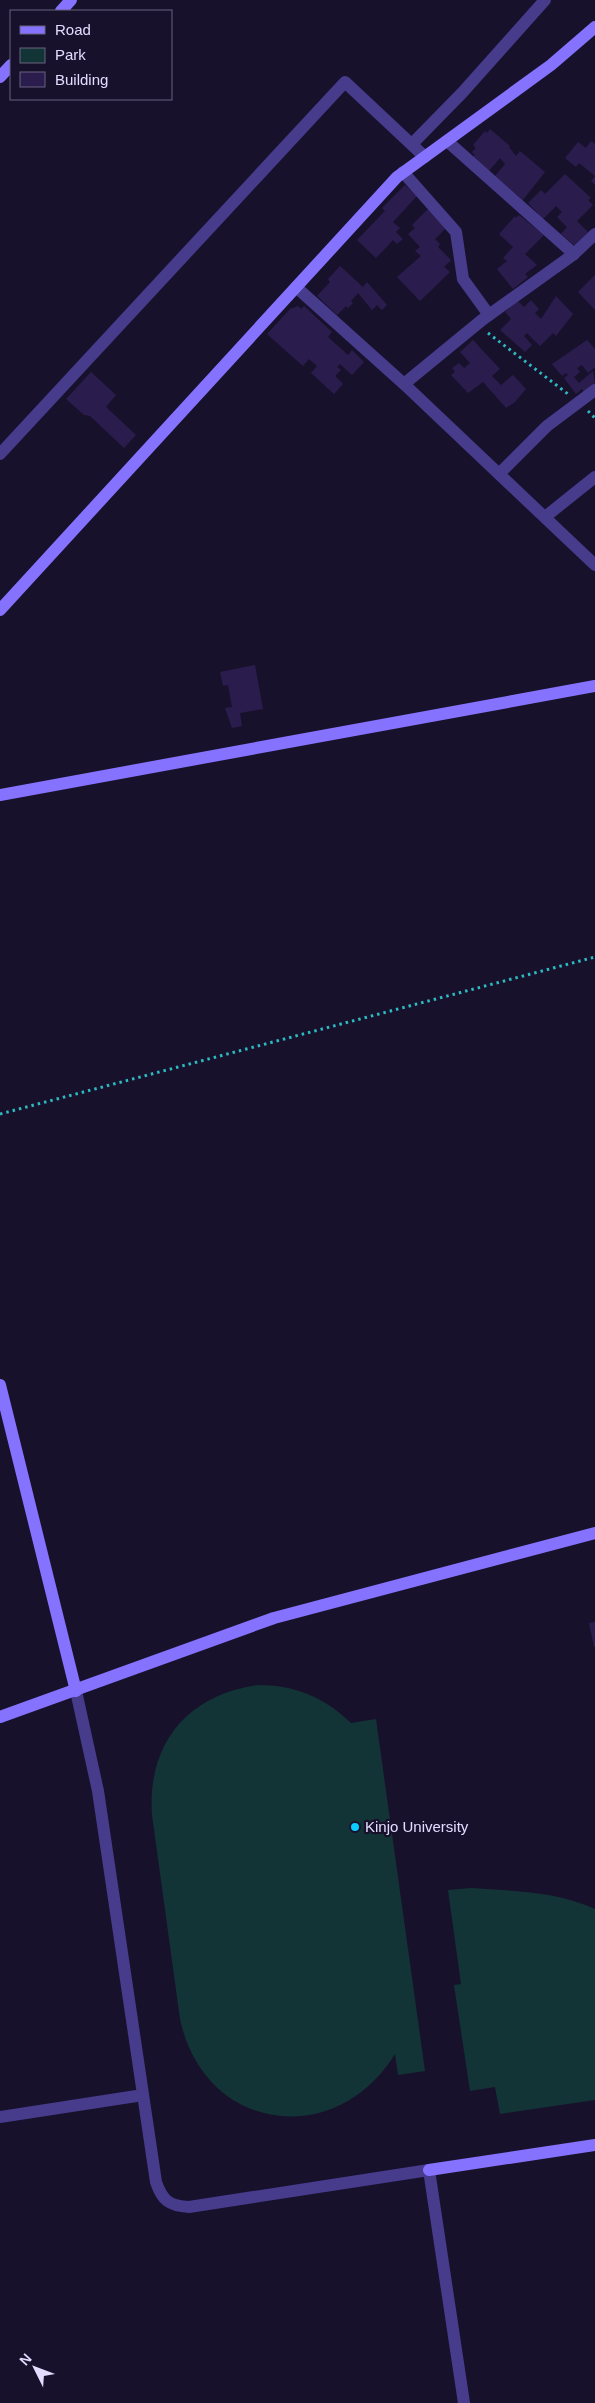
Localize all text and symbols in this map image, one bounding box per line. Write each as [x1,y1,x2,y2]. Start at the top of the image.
legend [10,10,172,100]
text: Road [55,21,91,38]
text: Park [55,46,86,63]
text: Building [55,71,108,88]
place label: Kinjo University [365,1818,469,1835]
marker: Kinjo University [349,1821,361,1833]
north arrow [10,2343,60,2393]
text: N [16,2350,35,2368]

